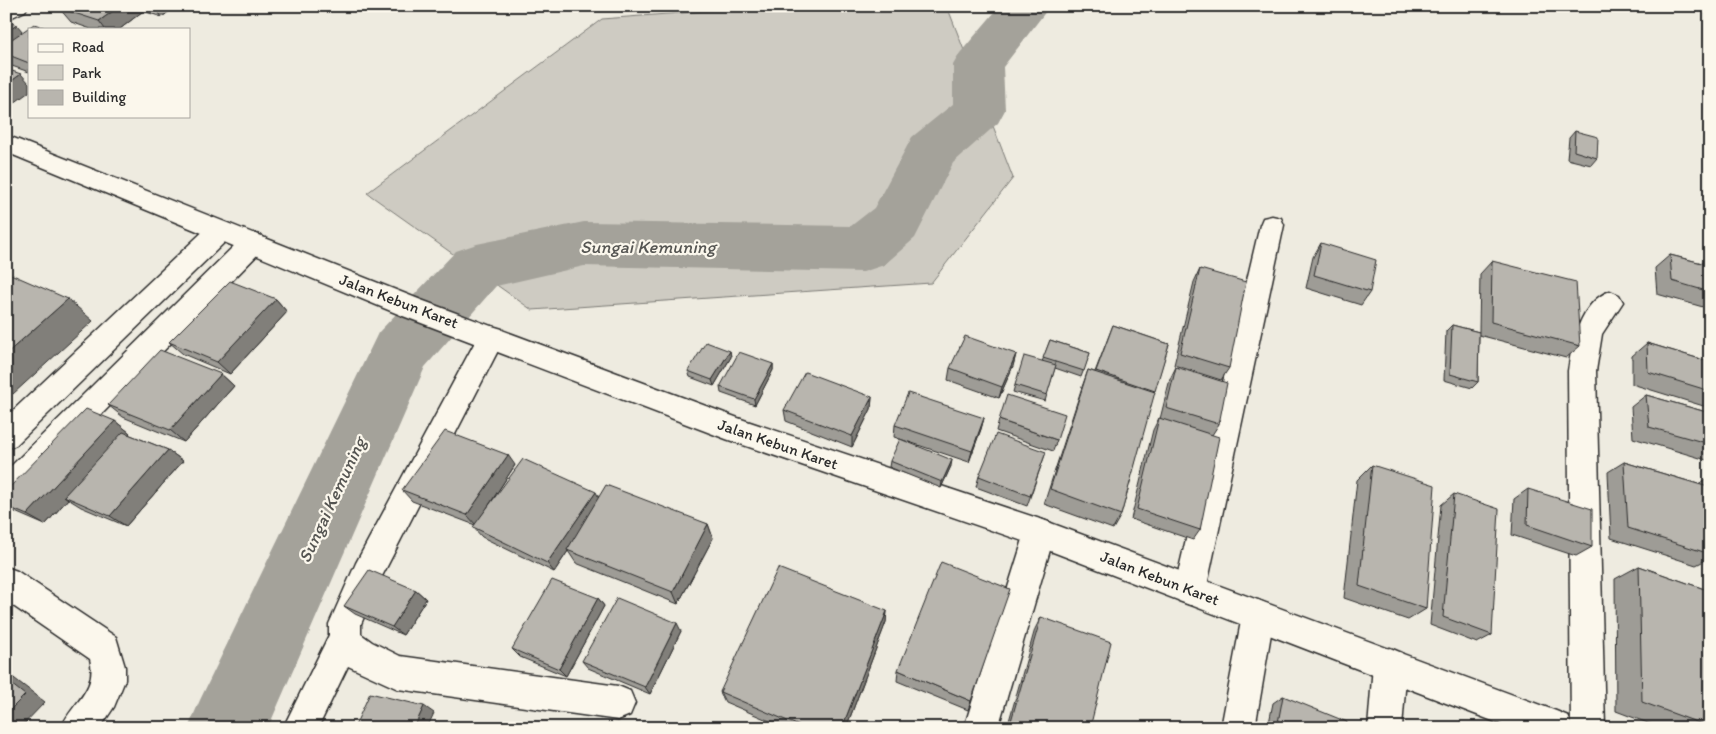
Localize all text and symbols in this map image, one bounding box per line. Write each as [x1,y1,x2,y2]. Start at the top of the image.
legend [28,28,190,118]
text: Road [72,38,105,56]
text: Park [72,64,102,82]
text: Building [72,88,126,106]
water label: Sungai Kemuning [580,236,718,258]
street label: Jalan Kebun Karet [337,270,461,332]
street label: Jalan Kebun Karet [715,415,841,473]
water label: Sungai Kemuning [293,431,372,566]
street label: Jalan Kebun Karet [1098,547,1222,609]

